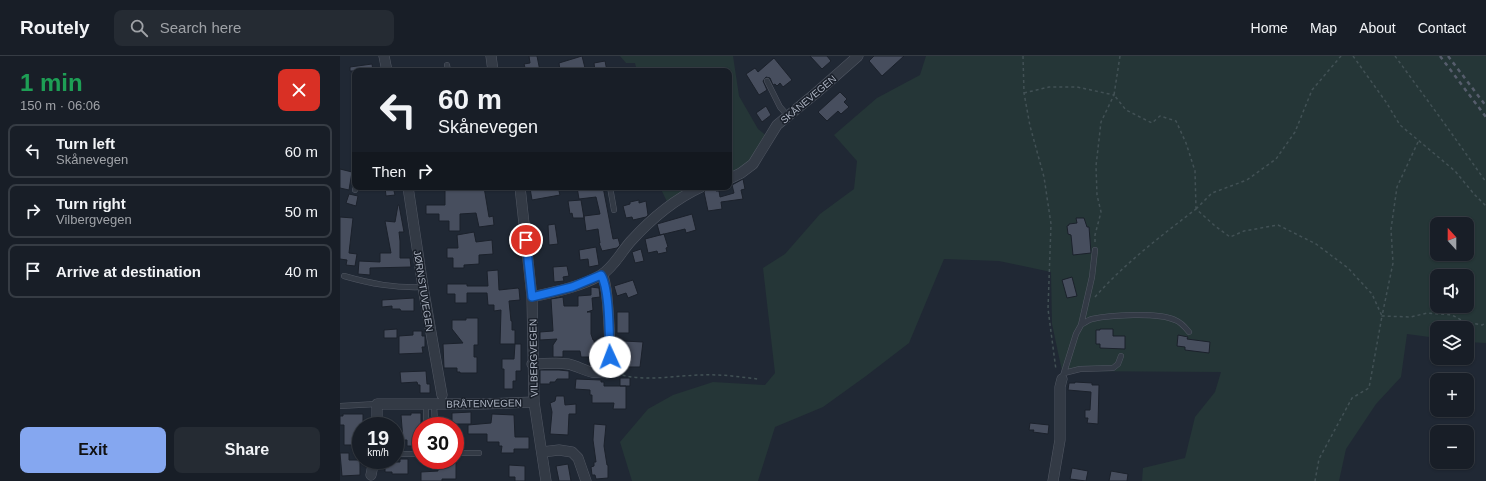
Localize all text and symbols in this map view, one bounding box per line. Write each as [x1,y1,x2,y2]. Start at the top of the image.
search box [114,10,394,46]
text: Routely [20,17,90,38]
icon: search [128,17,150,39]
text: Search here [160,19,241,36]
text: Home [1251,20,1288,36]
text: Map [1310,20,1337,36]
text: About [1359,20,1396,36]
text: Contact [1418,20,1466,36]
text: 1 min [20,69,83,96]
button: close [278,69,320,111]
street label: SKÅNEVEGEN [778,72,838,126]
icon: left [372,84,424,136]
text: 60 m [438,84,502,115]
text: 150 m · 06:06 [20,98,100,113]
text: Skånevegen [438,117,538,137]
text: Turn left [56,135,115,152]
icon: left [22,140,44,162]
text: 60 m [285,143,318,160]
text: Skånevegen [56,152,128,167]
icon: right [414,160,436,182]
text: Then [372,163,406,180]
text: Turn right [56,195,126,212]
icon: right [22,200,44,222]
text: 50 m [285,203,318,220]
text: Vilbergvegen [56,212,132,227]
north arrow [1430,217,1474,261]
map controls [1430,217,1474,469]
pin [509,223,543,257]
icon: arrive [515,229,537,251]
street label: JØRNSTUVEGEN [412,250,435,333]
icon: arrive [22,260,44,282]
text: Arrive at destination [56,263,201,280]
text: 40 m [285,263,318,280]
button: sound [1430,269,1474,313]
street label: VILBERGVEGEN [527,319,540,397]
button: layers [1430,321,1474,365]
position arrow [589,336,631,378]
button: + [1430,373,1474,417]
street label: BRÅTENVEGEN [446,396,522,410]
speed limit sign: 30 [412,417,464,469]
button: − [1430,425,1474,469]
button: Exit [20,427,166,473]
button: Share [174,427,320,473]
text: 19 [367,427,389,449]
text: km/h [367,447,389,458]

